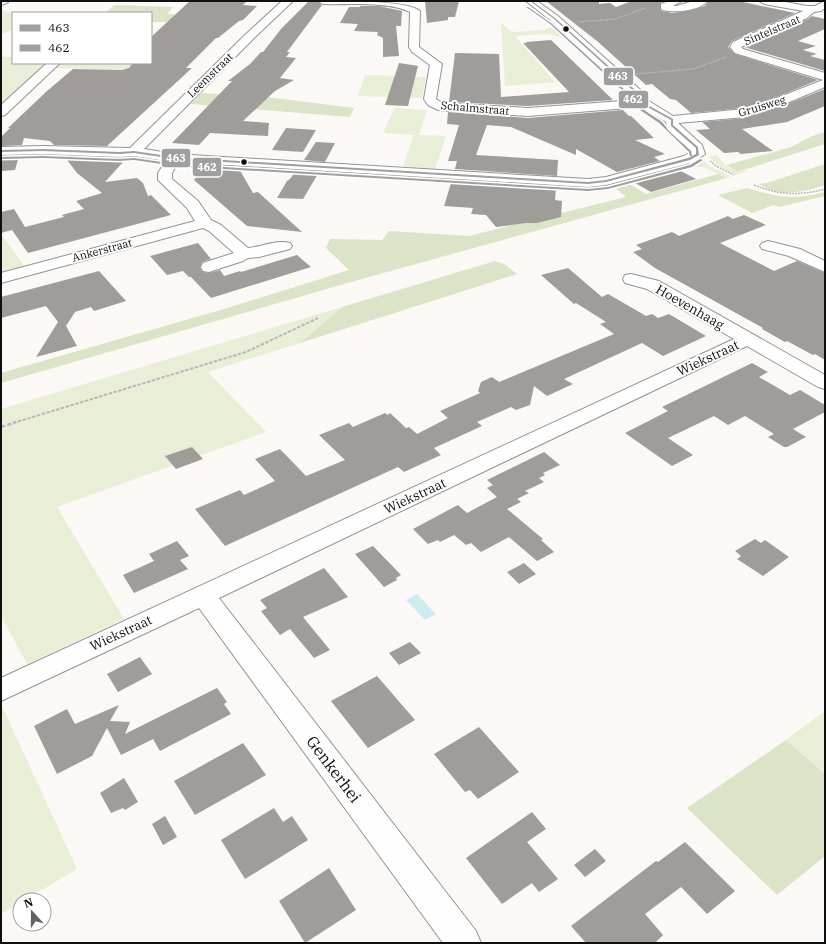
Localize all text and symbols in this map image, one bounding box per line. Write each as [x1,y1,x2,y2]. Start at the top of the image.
legend [12,12,152,64]
street label: Sintelstraat [742,12,802,48]
text: 463 [48,20,70,35]
unlabelled marker [561,24,571,34]
text: 462 [48,40,70,55]
street label: Leemstraat [184,50,236,100]
line badge: 463 [603,67,634,86]
text: 463 [608,69,628,83]
line badge: 462 [618,90,649,109]
text: 462 [623,92,643,106]
street label: Gruisweg [737,92,787,120]
street label: Schalmstraat [440,98,510,118]
line badge: 463 [161,148,191,168]
text: 463 [166,151,186,165]
line badge: 462 [192,157,222,177]
unlabelled marker [239,157,249,167]
text: 462 [197,160,217,174]
street label: Ankerstraat [71,235,134,265]
street label: Hoevenhaag [653,281,727,333]
street label: Wiekstraat [674,336,742,380]
street label: Wiekstraat [381,474,449,518]
street label: Wiekstraat [87,611,155,655]
street label: Genkerhei [302,732,366,806]
north arrow [12,892,52,932]
text: N [22,894,35,911]

